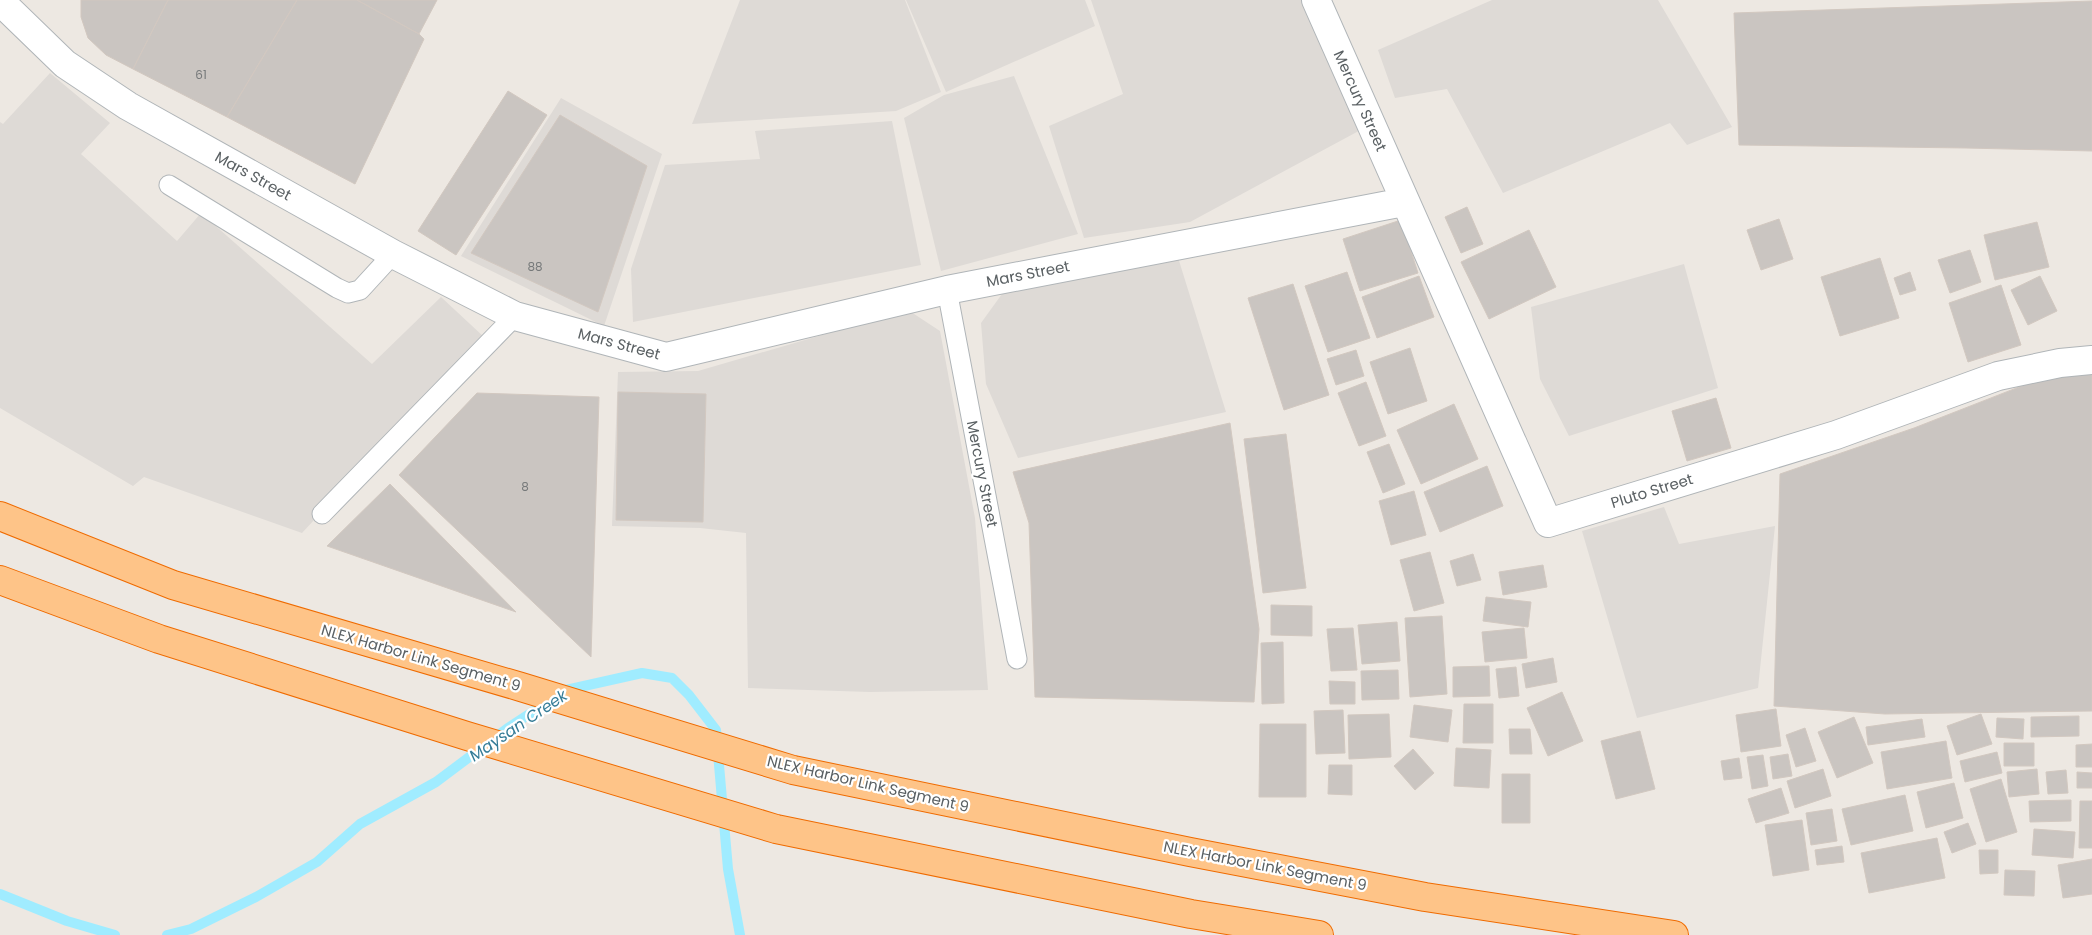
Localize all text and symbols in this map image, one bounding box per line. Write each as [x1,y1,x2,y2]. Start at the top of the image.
street label: Mercury Street [1329,47,1392,155]
house number: 61 [195,66,207,83]
street label: Mars Street [211,146,295,205]
street label: Mars Street [984,255,1071,292]
house number: 88 [527,258,543,275]
street label: Mars Street [576,322,663,365]
street label: Mercury Street [962,419,1003,529]
street label: Pluto Street [1608,468,1696,513]
house number: 8 [521,478,529,495]
street label: NLEX Harbor Link Segment 9 [319,619,523,696]
water label: Maysan Creek [465,684,573,767]
street label: NLEX Harbor Link Segment 9 [765,750,971,817]
street label: NLEX Harbor Link Segment 9 [1162,835,1368,896]

